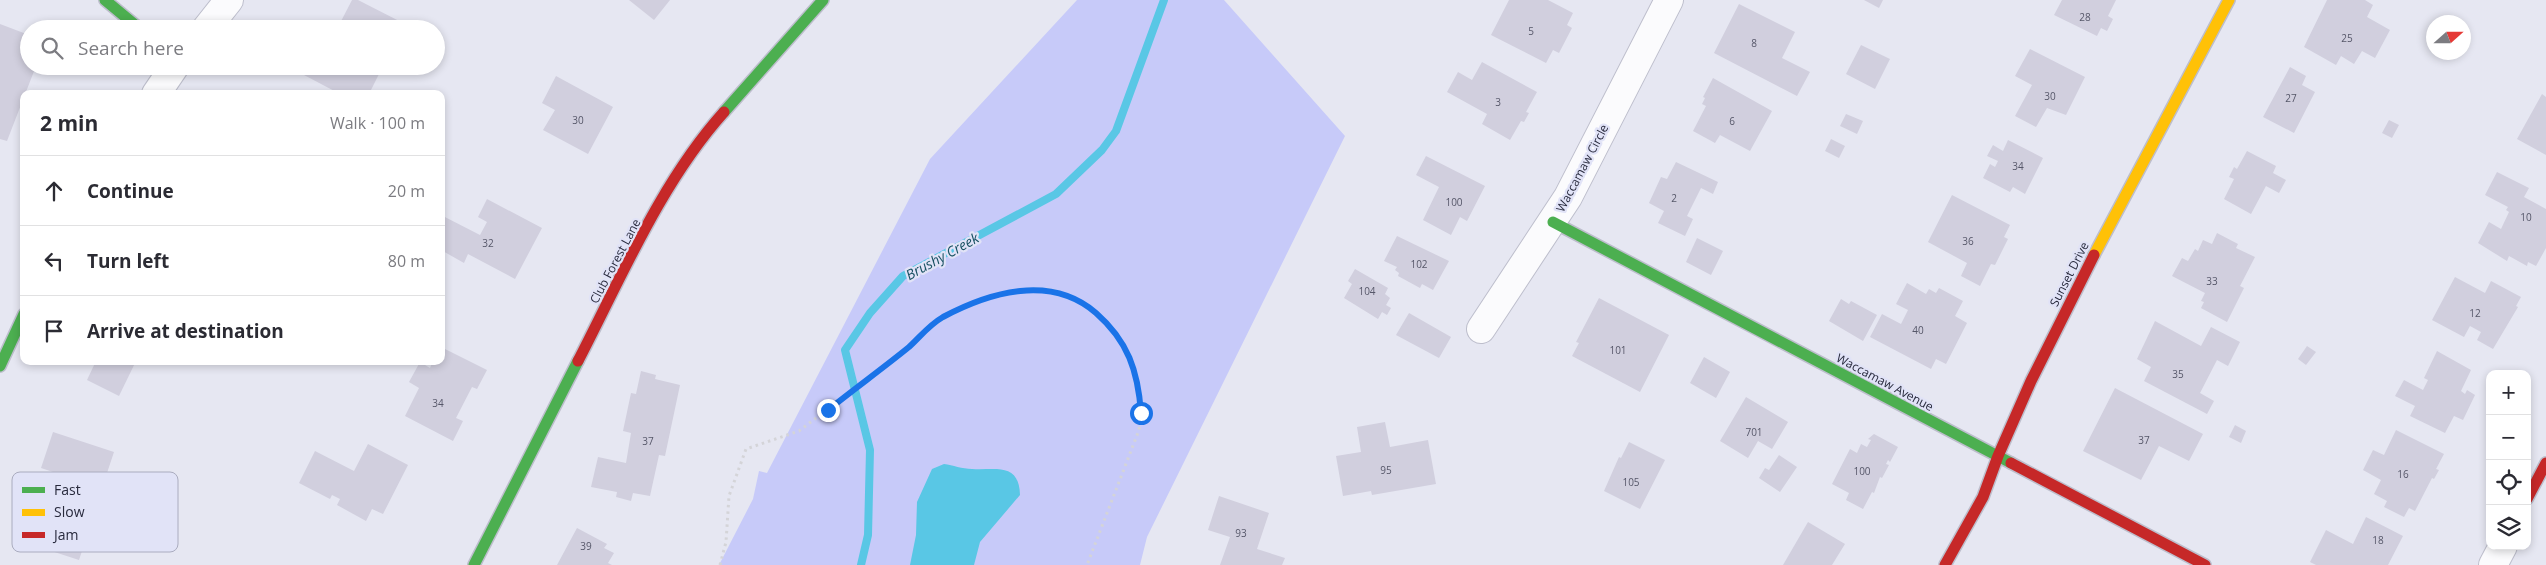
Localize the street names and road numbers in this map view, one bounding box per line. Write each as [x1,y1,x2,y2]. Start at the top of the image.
street label: Waccamaw Circle [1552,121,1612,215]
street label: Club Forest Lane [586,215,645,306]
street label: Sunset Drive [2045,238,2093,309]
street label: Waccamaw Avenue [1833,349,1937,415]

